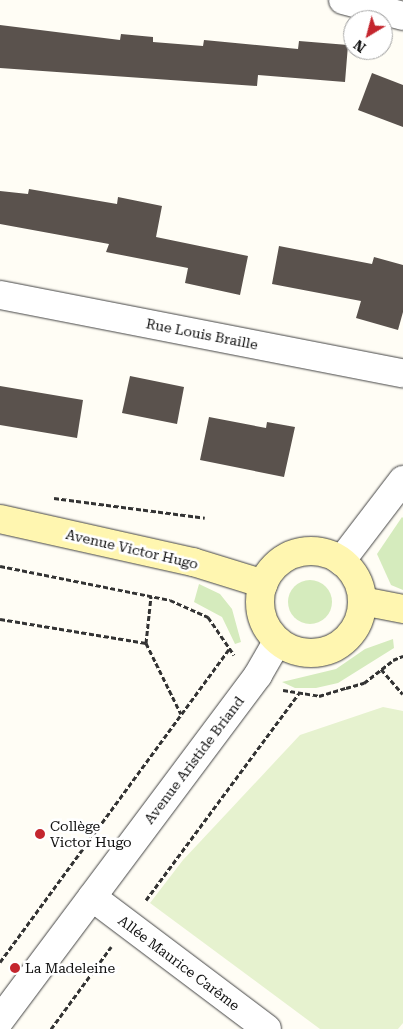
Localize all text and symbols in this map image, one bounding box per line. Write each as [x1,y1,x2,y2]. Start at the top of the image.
north arrow [343,10,393,60]
text: N [350,37,369,56]
street label: Rue Louis Braille [145,315,259,353]
street label: Avenue Victor Hugo [64,526,200,572]
street label: Avenue Aristide Briand [140,693,248,827]
place label: Collège Victor Hugo [50,818,132,850]
marker: Collège Victor Hugo [34,828,46,840]
street label: Allée Maurice Carême [115,912,243,1014]
place label: La Madeleine [25,960,115,976]
marker: La Madeleine [9,962,21,974]

